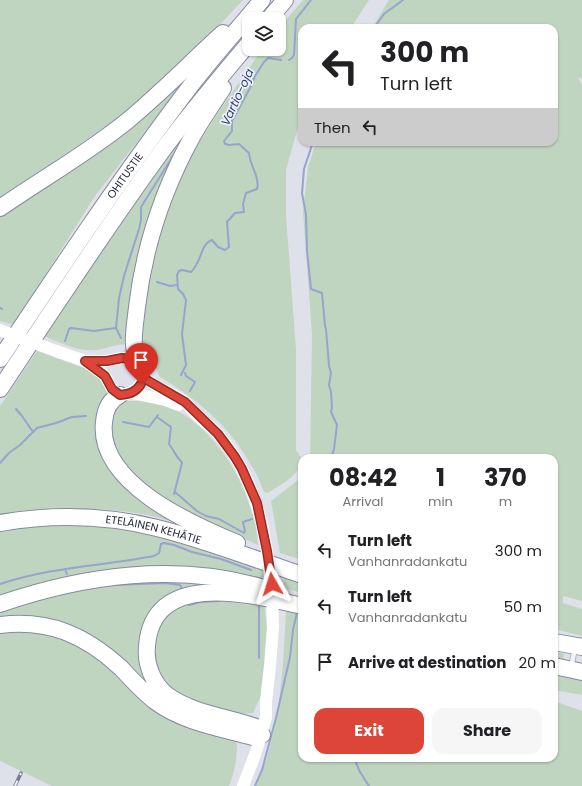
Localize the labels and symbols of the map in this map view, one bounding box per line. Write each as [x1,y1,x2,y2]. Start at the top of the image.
water label: Vartio-oja [216,66,258,128]
street label: OHITUSTIE [103,149,147,202]
pin [124,343,158,384]
street label: ETELÄINEN KEHÄTIE [105,511,203,548]
position arrow [251,563,293,605]

